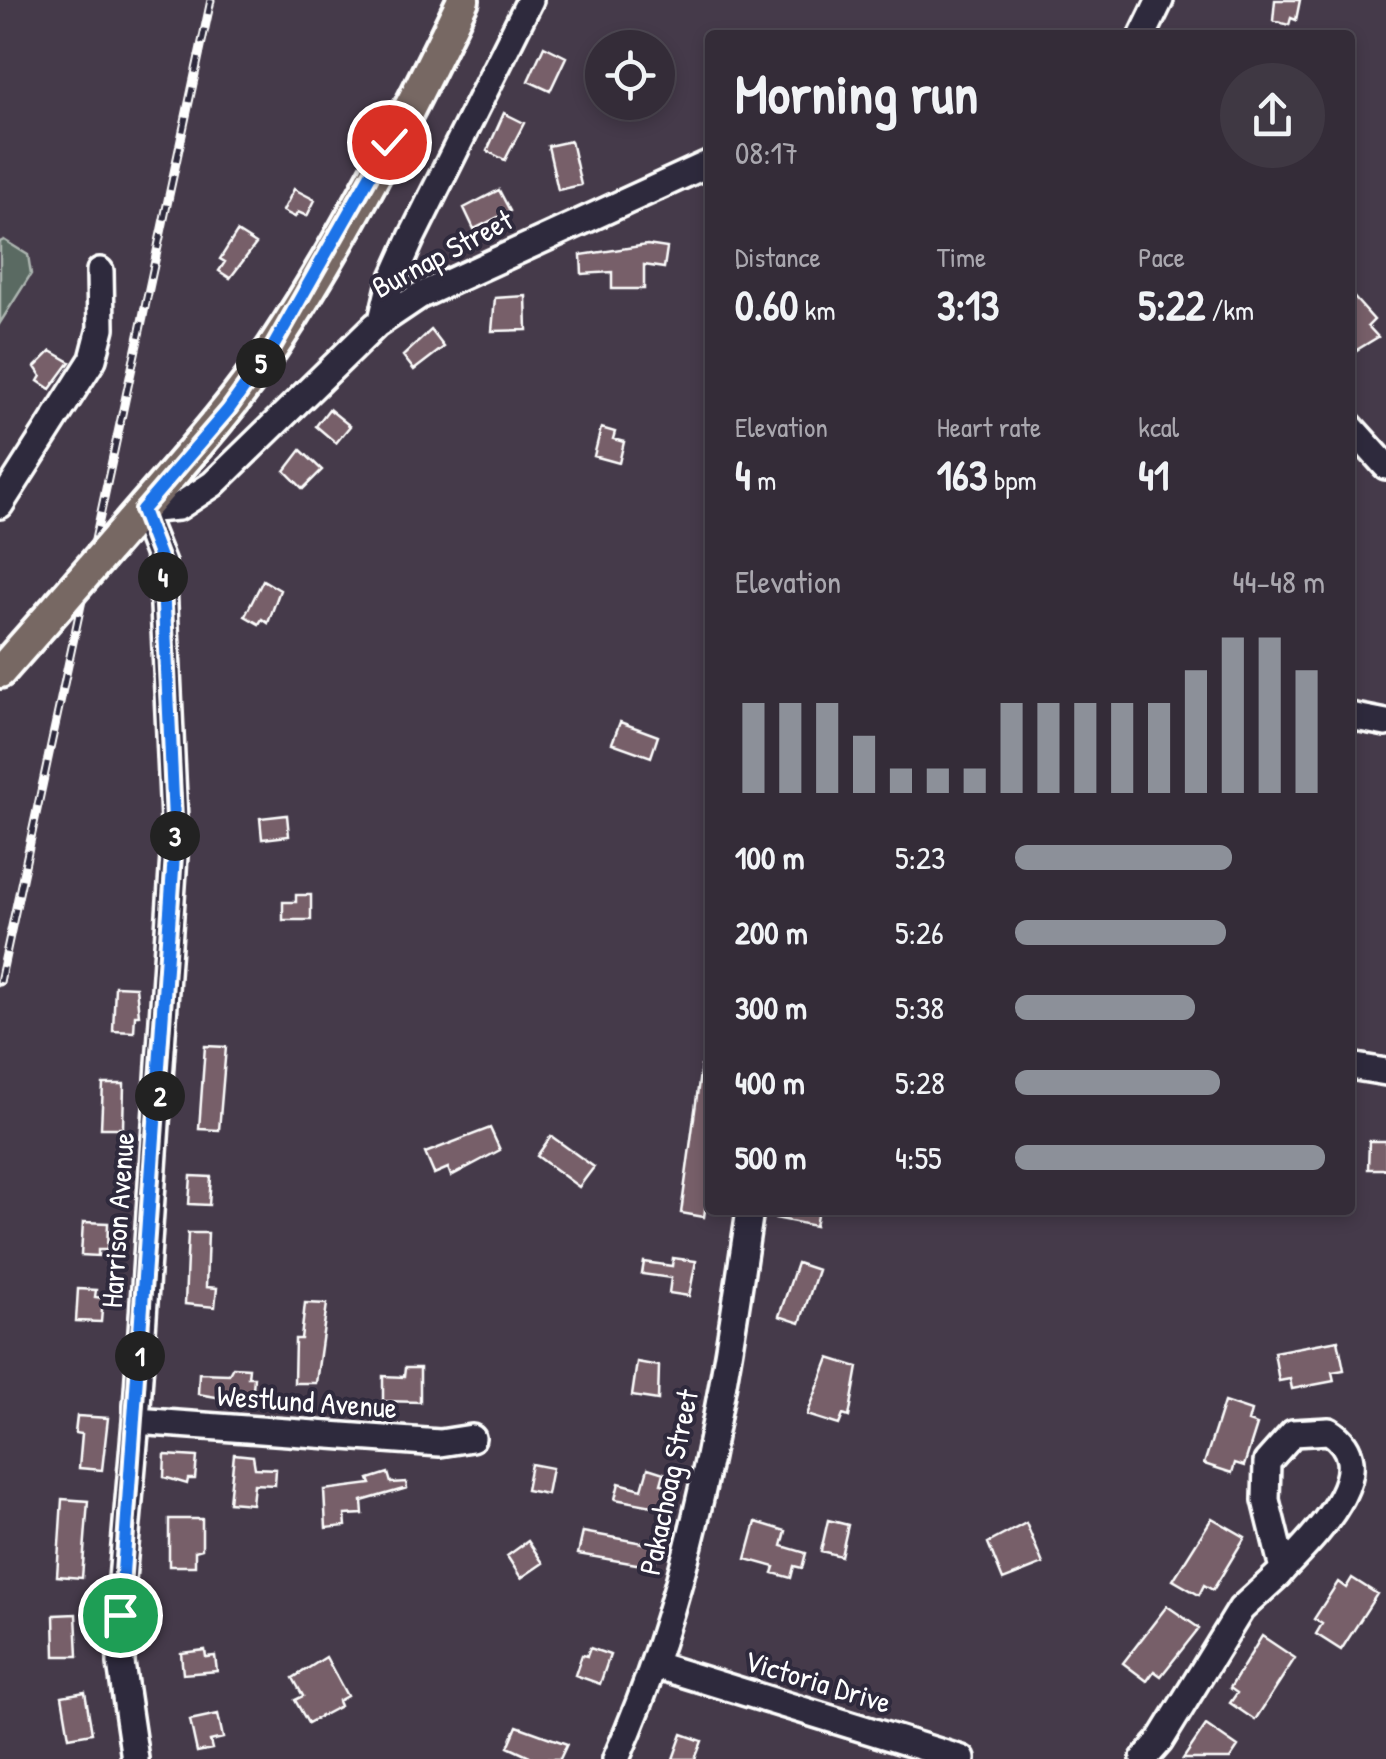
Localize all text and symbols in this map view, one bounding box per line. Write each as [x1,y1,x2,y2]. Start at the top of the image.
map controls [585,30,675,120]
button: locate [585,30,675,120]
text: Morning run [735,56,978,130]
button: share [1220,63,1325,168]
pin [347,100,432,185]
icon: check [362,115,417,170]
text: 08:17 [735,131,798,174]
street label: Burnap Street [365,199,520,307]
text: Distance [735,238,821,276]
text: Time [937,238,986,276]
text: Pace [1138,238,1185,276]
text: 0.60 [735,276,798,333]
text: 3:13 [937,276,999,333]
text: 5:22 [1138,276,1205,333]
text: km [798,291,836,329]
text: /km [1205,291,1254,329]
pin: 5 [236,338,286,388]
text: 5 [255,344,267,382]
text: Elevation [735,408,828,446]
text: Heart rate [937,408,1041,446]
text: kcal [1138,408,1179,446]
text: 4 [735,446,751,503]
text: 163 [937,446,987,503]
text: 41 [1138,446,1169,503]
text: m [751,461,776,499]
text: bpm [987,461,1037,499]
pin: 4 [138,552,188,602]
text: 4 [158,558,168,596]
text: Elevation [735,560,841,603]
text: 44–48 m [1233,560,1325,603]
pin: 3 [150,811,200,861]
text: 3 [169,817,181,855]
text: 100 m [735,836,804,879]
text: 5:23 [895,836,945,879]
text: 200 m [735,911,808,954]
text: 5:26 [895,911,944,954]
text: 300 m [735,986,807,1029]
text: 5:38 [895,986,944,1029]
text: 400 m [735,1061,805,1104]
text: 5:28 [895,1061,945,1104]
pin: 2 [135,1071,185,1121]
text: 2 [153,1077,167,1115]
street label: Harrison Avenue [91,1131,143,1309]
text: 500 m [735,1136,806,1179]
text: 4:55 [895,1136,942,1179]
pin: 1 [115,1331,165,1381]
text: 1 [135,1337,145,1375]
street label: Westlund Avenue [216,1375,398,1427]
street label: Pakachoag Street [629,1385,707,1578]
pin [78,1573,163,1658]
icon: arrive [93,1588,148,1643]
street label: Victoria Drive [740,1640,896,1722]

